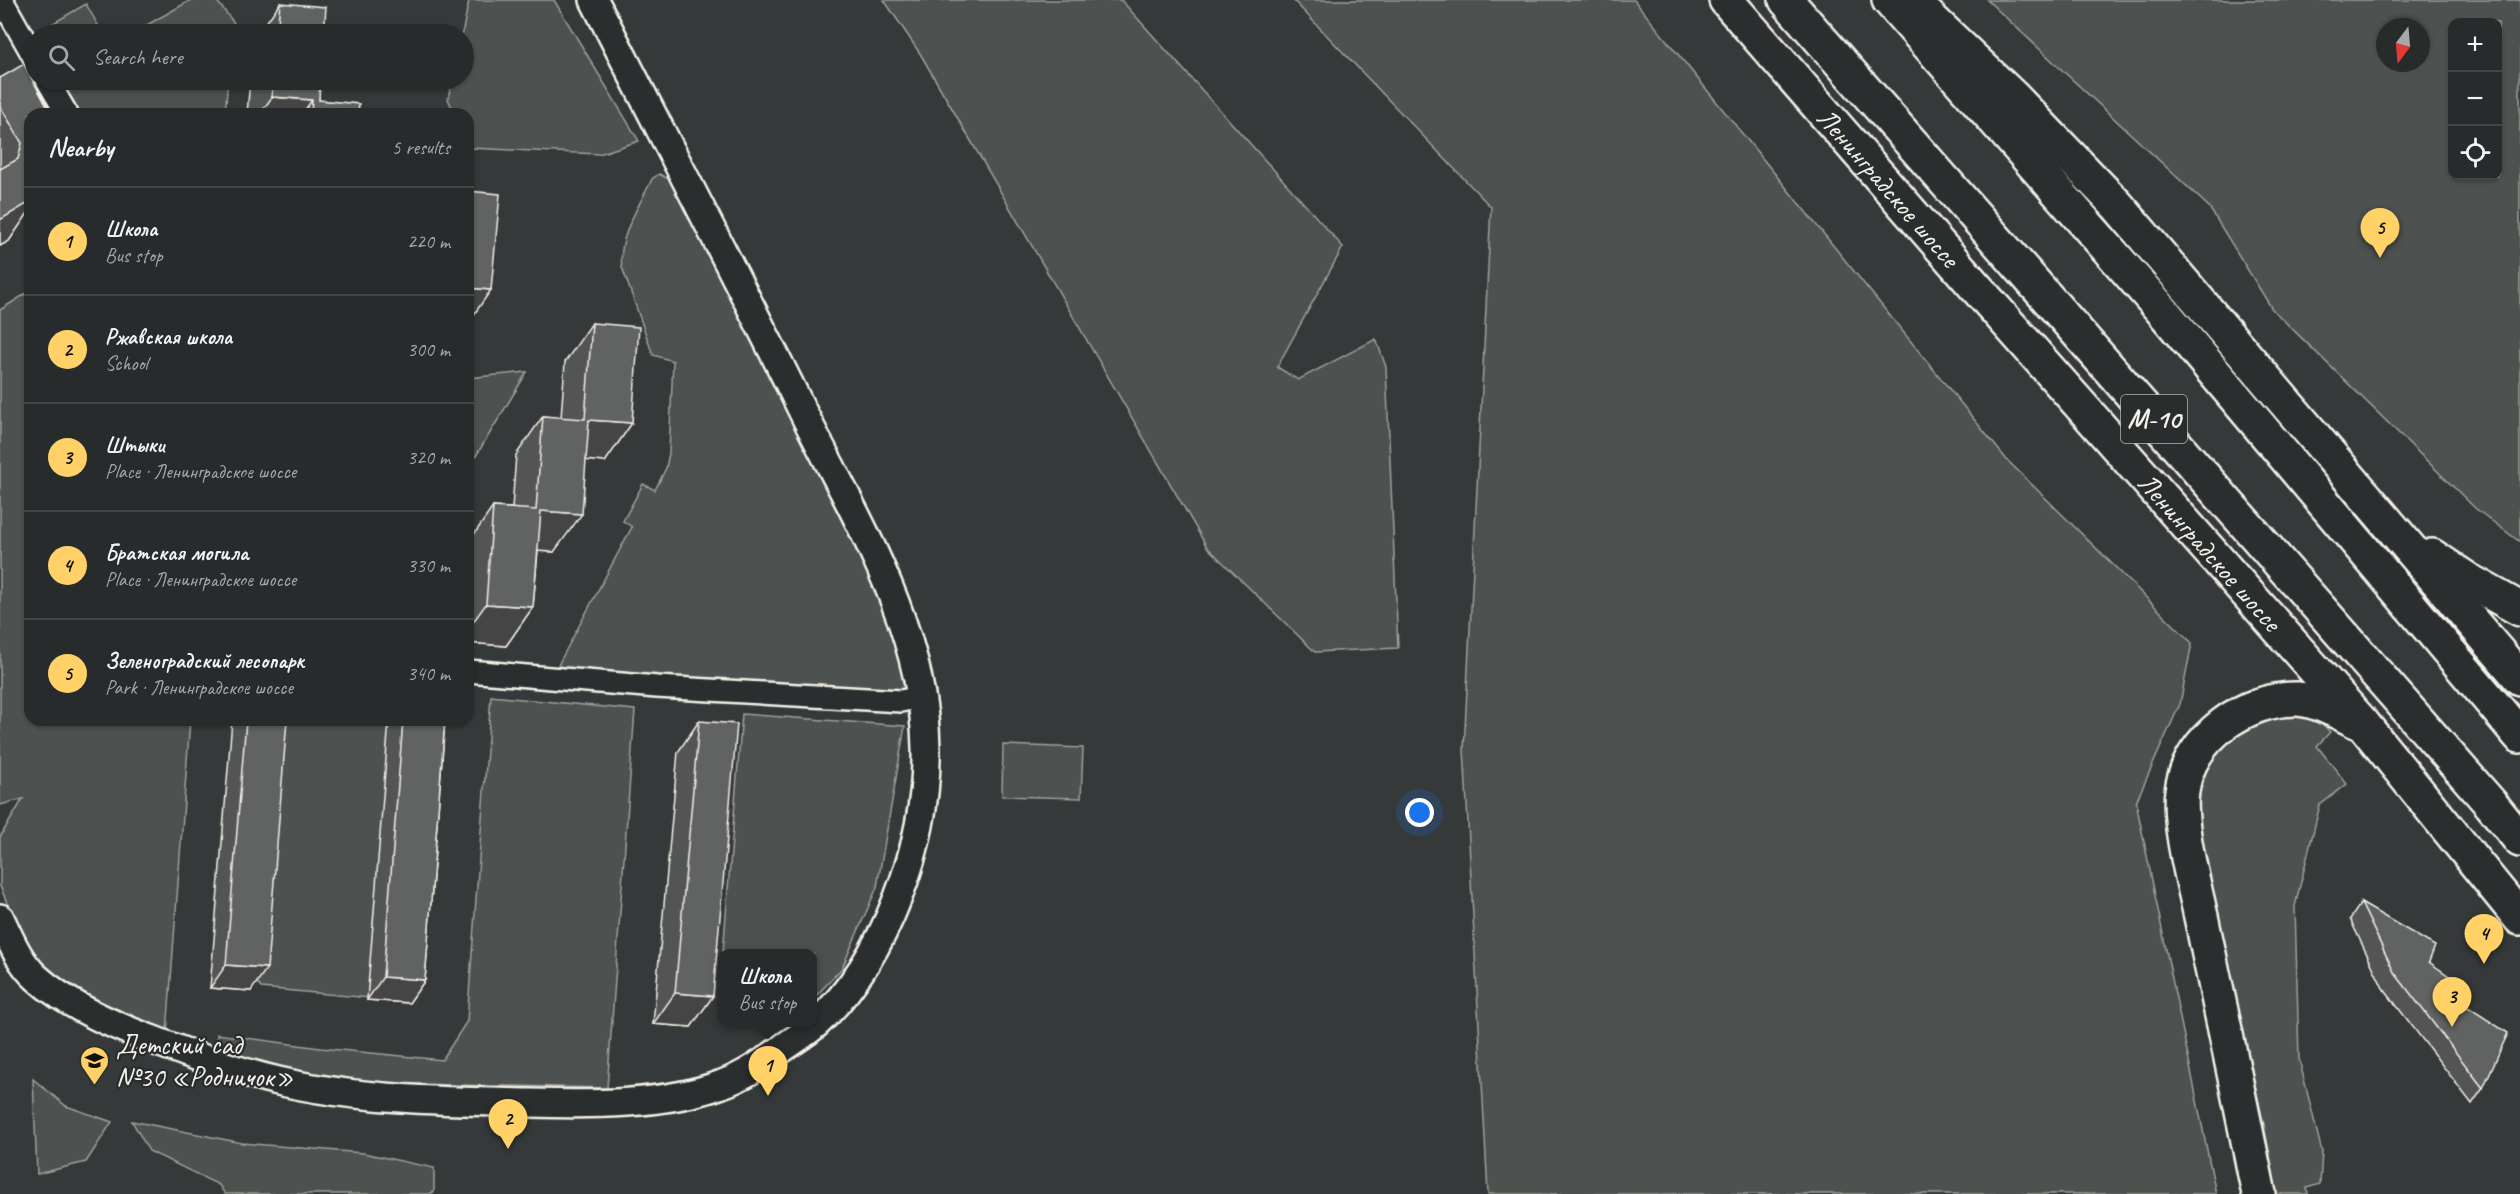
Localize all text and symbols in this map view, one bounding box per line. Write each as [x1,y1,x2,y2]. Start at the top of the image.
north arrow [2376,18,2430,72]
map controls [2448,18,2502,180]
button: + [2448,18,2502,72]
search box [24,24,474,90]
icon: search [45,41,78,74]
text: Search here [93,43,183,71]
button: − [2448,72,2502,126]
street label: Ленинградское шоссе [1810,100,1969,275]
button: locate [2448,126,2502,180]
text: Nearby [48,131,113,164]
text: 5 results [391,135,450,160]
pin: 5 [2360,208,2400,258]
text: Школа [105,215,157,243]
text: 1 [63,229,72,254]
text: 220 m [407,229,450,254]
text: Bus stop [105,243,163,268]
text: Ржавская школа [105,323,232,351]
text: 2 [63,337,72,362]
text: 300 m [407,337,450,362]
text: School [105,351,148,376]
road number: М-10 [2121,395,2187,443]
text: Штыки [105,431,164,459]
text: 3 [63,445,72,470]
text: 320 m [407,445,450,470]
text: Place · Ленинградское шоссе [105,459,296,484]
street label: Ленинградское шоссе [2131,465,2291,639]
text: Братская могила [105,539,248,567]
text: 4 [63,553,72,578]
text: 330 m [407,553,450,578]
text: Place · Ленинградское шоссе [105,567,296,592]
text: Зеленоградский лесопарк [105,647,304,675]
text: 5 [63,661,72,686]
text: 340 m [407,661,450,686]
text: Park · Ленинградское шоссе [105,675,293,700]
your location [1405,798,1434,827]
pin: 4 [2464,914,2504,964]
popup [718,949,817,1027]
text: Школа [739,962,791,990]
pin: 3 [2432,978,2472,1027]
text: Bus stop [739,990,796,1015]
place label: Детский сад №30 «Родничок» [116,1027,293,1094]
school or university icon: Детский сад №30 «Родничок» [79,1044,111,1086]
pin: 1 [748,1046,788,1096]
pin: 2 [488,1100,528,1149]

